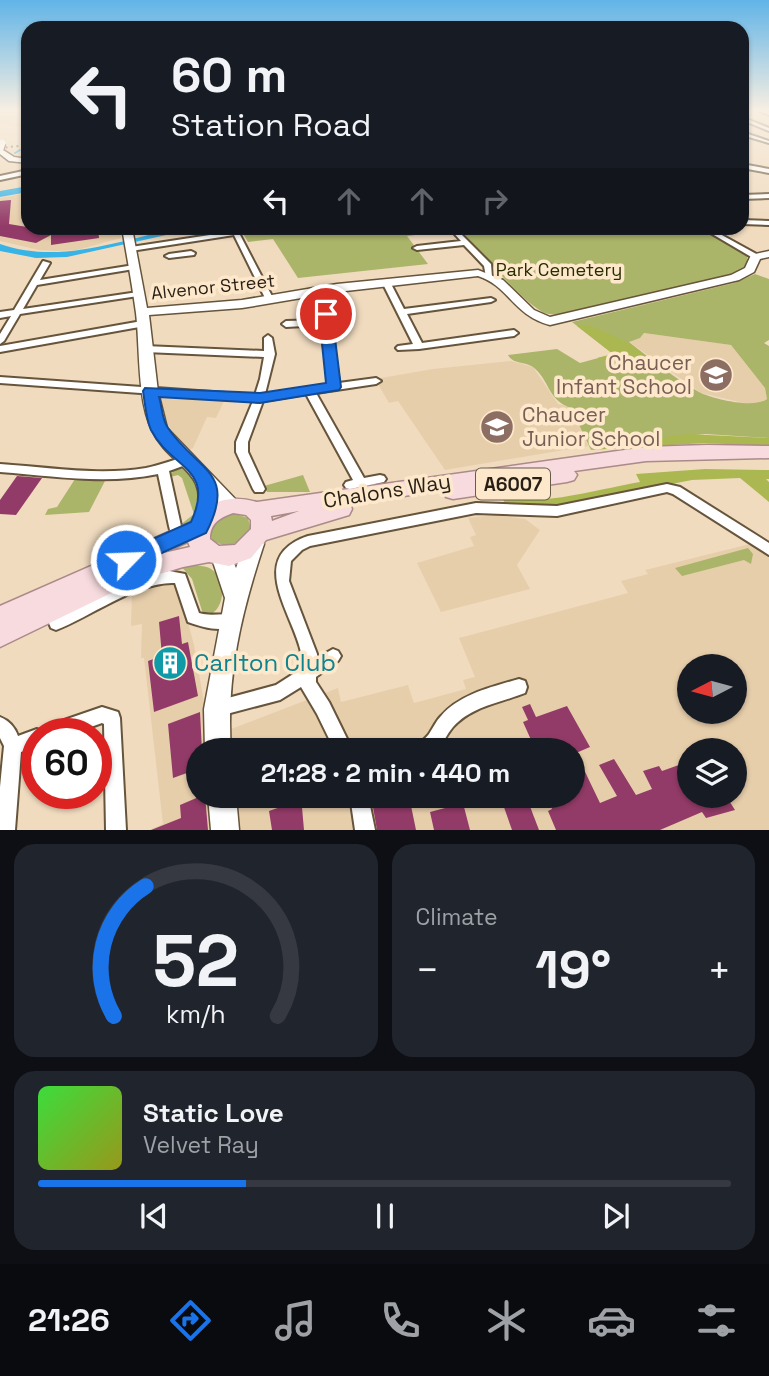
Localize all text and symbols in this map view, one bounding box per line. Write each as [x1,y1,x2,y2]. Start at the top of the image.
text: 60 m [171,44,287,106]
icon: left [56,49,147,140]
text: Station Road [171,105,371,145]
icon: left [257,182,295,220]
icon: ahead [330,182,368,220]
icon: ahead [403,182,441,220]
icon: right [476,182,514,220]
park label: Park Cemetery [496,258,622,281]
street label: Alvenor Street [150,269,276,304]
pin [296,284,356,344]
icon: arrive [307,295,345,333]
place label: Chaucer Infant School [556,349,692,400]
school or university icon: Chaucer Infant School [697,356,735,394]
place label: Chaucer Junior School [522,401,661,452]
school or university icon: Chaucer Junior School [478,408,516,446]
street label: Chalons Way [321,467,453,514]
road number: A6007 [476,468,550,499]
position arrow [89,523,163,597]
building icon: Carlton Club [151,644,189,682]
place label: Carlton Club [194,647,336,678]
north arrow [677,654,747,724]
map controls [677,654,747,808]
speed limit sign: 60 [21,718,112,809]
button: layers [677,738,747,808]
text: 21:28 · 2 min · 440 m [261,756,510,790]
text: Climate [416,902,498,932]
text: 52 [153,915,239,1008]
text: 19° [535,937,611,1003]
text: − [416,946,439,994]
text: + [707,946,731,994]
text: km/h [166,998,226,1030]
text: Static Love [143,1096,284,1130]
text: Velvet Ray [143,1130,259,1160]
icon: previous [135,1197,173,1235]
icon: pause [366,1197,404,1235]
icon: next [597,1197,635,1235]
icon: directions [166,1296,215,1345]
icon: music [271,1296,320,1345]
icon: phone [376,1296,425,1345]
icon: climate [482,1296,531,1345]
icon: car [587,1296,636,1345]
icon: filters [692,1296,741,1345]
text: 21:26 [28,1300,110,1340]

